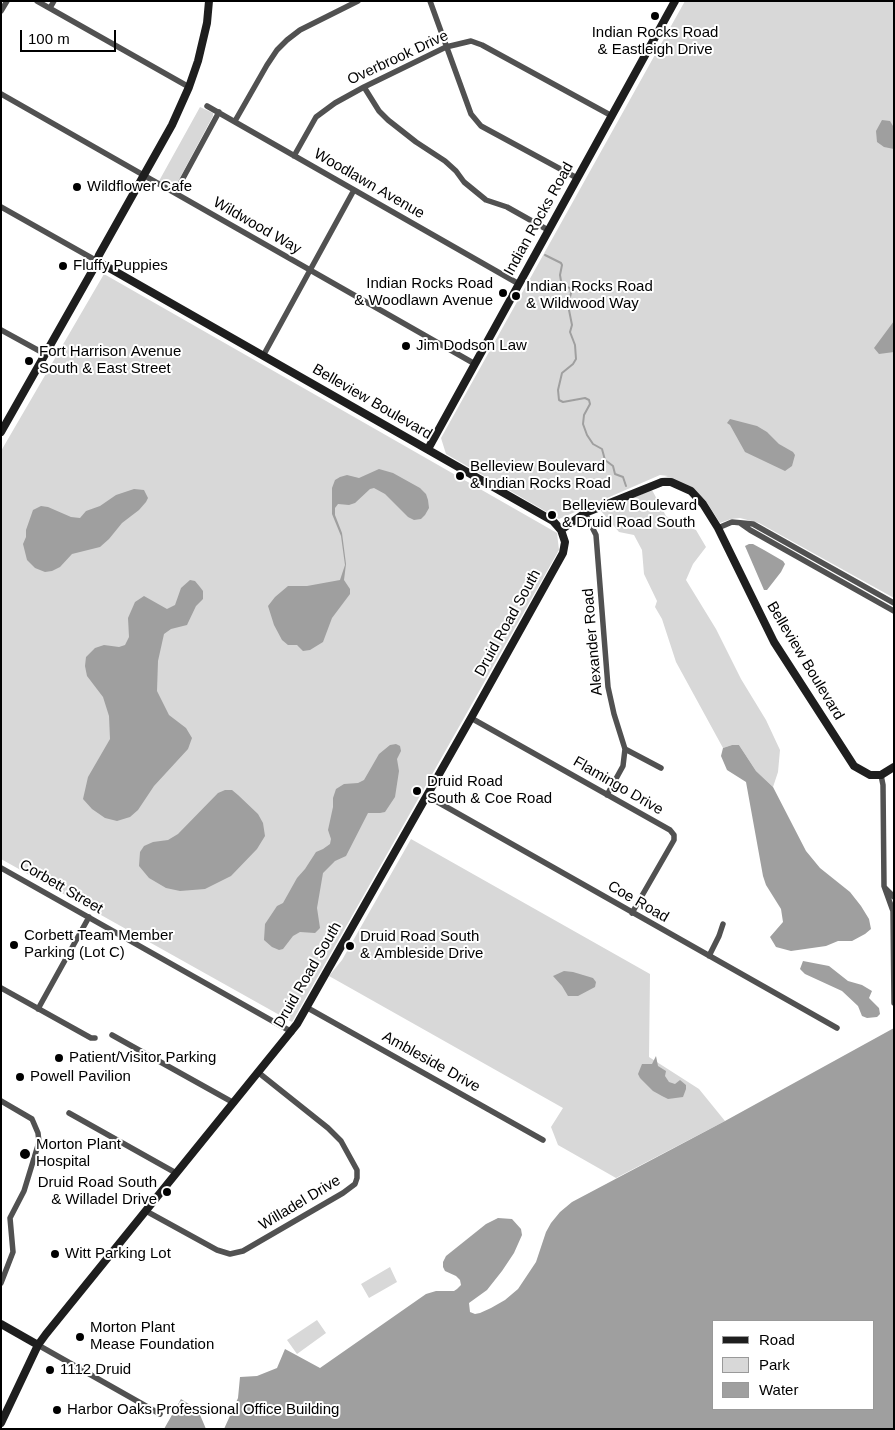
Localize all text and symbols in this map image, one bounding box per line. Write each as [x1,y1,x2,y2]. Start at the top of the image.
marker: Indian Rocks Road & Eastleigh Drive [649,10,661,22]
scale bar [22,20,119,52]
place label: Indian Rocks Road & Eastleigh Drive [592,24,718,59]
street label: Overbrook Drive [345,27,451,89]
text: 100 m [28,30,70,47]
street label: Woodlawn Avenue [311,145,427,223]
street label: Indian Rocks Road [500,159,578,279]
place label: Wildflower Cafe [87,178,192,196]
marker: Wildflower Cafe [71,181,83,193]
street label: Wildwood Way [210,194,304,258]
place label: Fluffy Puppies [73,257,168,275]
marker: Fluffy Puppies [57,260,69,272]
place label: Indian Rocks Road & Woodlawn Avenue [354,275,493,310]
place label: Indian Rocks Road & Wildwood Way [526,278,653,313]
marker: Indian Rocks Road & Woodlawn Avenue [497,287,509,299]
marker: Indian Rocks Road & Wildwood Way [510,290,522,302]
place label: Jim Dodson Law [416,337,527,355]
marker: Jim Dodson Law [400,340,412,352]
place label: Fort Harrison Avenue South & East Street [39,343,181,378]
marker: Fort Harrison Avenue South & East Street [23,355,35,367]
street label: Belleview Boulevard [309,360,435,444]
place label: Belleview Boulevard & Indian Rocks Road [470,458,611,493]
marker: Belleview Boulevard & Indian Rocks Road [454,470,466,482]
place label: Belleview Boulevard & Druid Road South [562,497,697,532]
marker: Belleview Boulevard & Druid Road South [546,509,558,521]
street label: Druid Road South [471,566,545,680]
street label: Alexander Road [579,588,607,696]
street label: Belleview Boulevard [763,598,847,724]
street label: Flamingo Drive [570,753,666,819]
place label: Druid Road South & Coe Road [427,773,552,808]
marker: Druid Road South & Coe Road [411,785,423,797]
street label: Corbett Street [16,856,106,918]
street label: Coe Road [604,877,672,927]
street label: Druid Road South [270,919,346,1031]
place label: Corbett Team Member Parking (Lot C) [24,927,173,962]
place label: Druid Road South & Ambleside Drive [360,928,483,963]
marker: Corbett Team Member Parking (Lot C) [8,939,20,951]
marker: Druid Road South & Ambleside Drive [344,940,356,952]
street label: Ambleside Drive [379,1028,483,1096]
place label: Patient/Visitor Parking [69,1049,216,1067]
marker: Patient/Visitor Parking [53,1052,65,1064]
place label: Powell Pavilion [30,1068,131,1086]
marker: Powell Pavilion [14,1071,26,1083]
place label: Morton Plant Hospital [36,1136,121,1171]
marker: Morton Plant Hospital [18,1147,32,1161]
street label: Willadel Drive [256,1172,344,1234]
place label: Druid Road South & Willadel Drive [38,1174,157,1209]
marker: Druid Road South & Willadel Drive [161,1186,173,1198]
place label: Witt Parking Lot [65,1245,171,1263]
marker: Witt Parking Lot [49,1248,61,1260]
place label: Morton Plant Mease Foundation [90,1319,214,1354]
legend [712,1320,875,1410]
marker: Morton Plant Mease Foundation [74,1331,86,1343]
text: Road [759,1331,795,1348]
text: Park [759,1356,790,1373]
place label: 1112 Druid [60,1361,131,1379]
marker: 1112 Druid [44,1364,56,1376]
text: Water [759,1381,798,1398]
place label: Harbor Oaks Professional Office Building [67,1401,339,1419]
marker: Harbor Oaks Professional Office Building [51,1404,63,1416]

